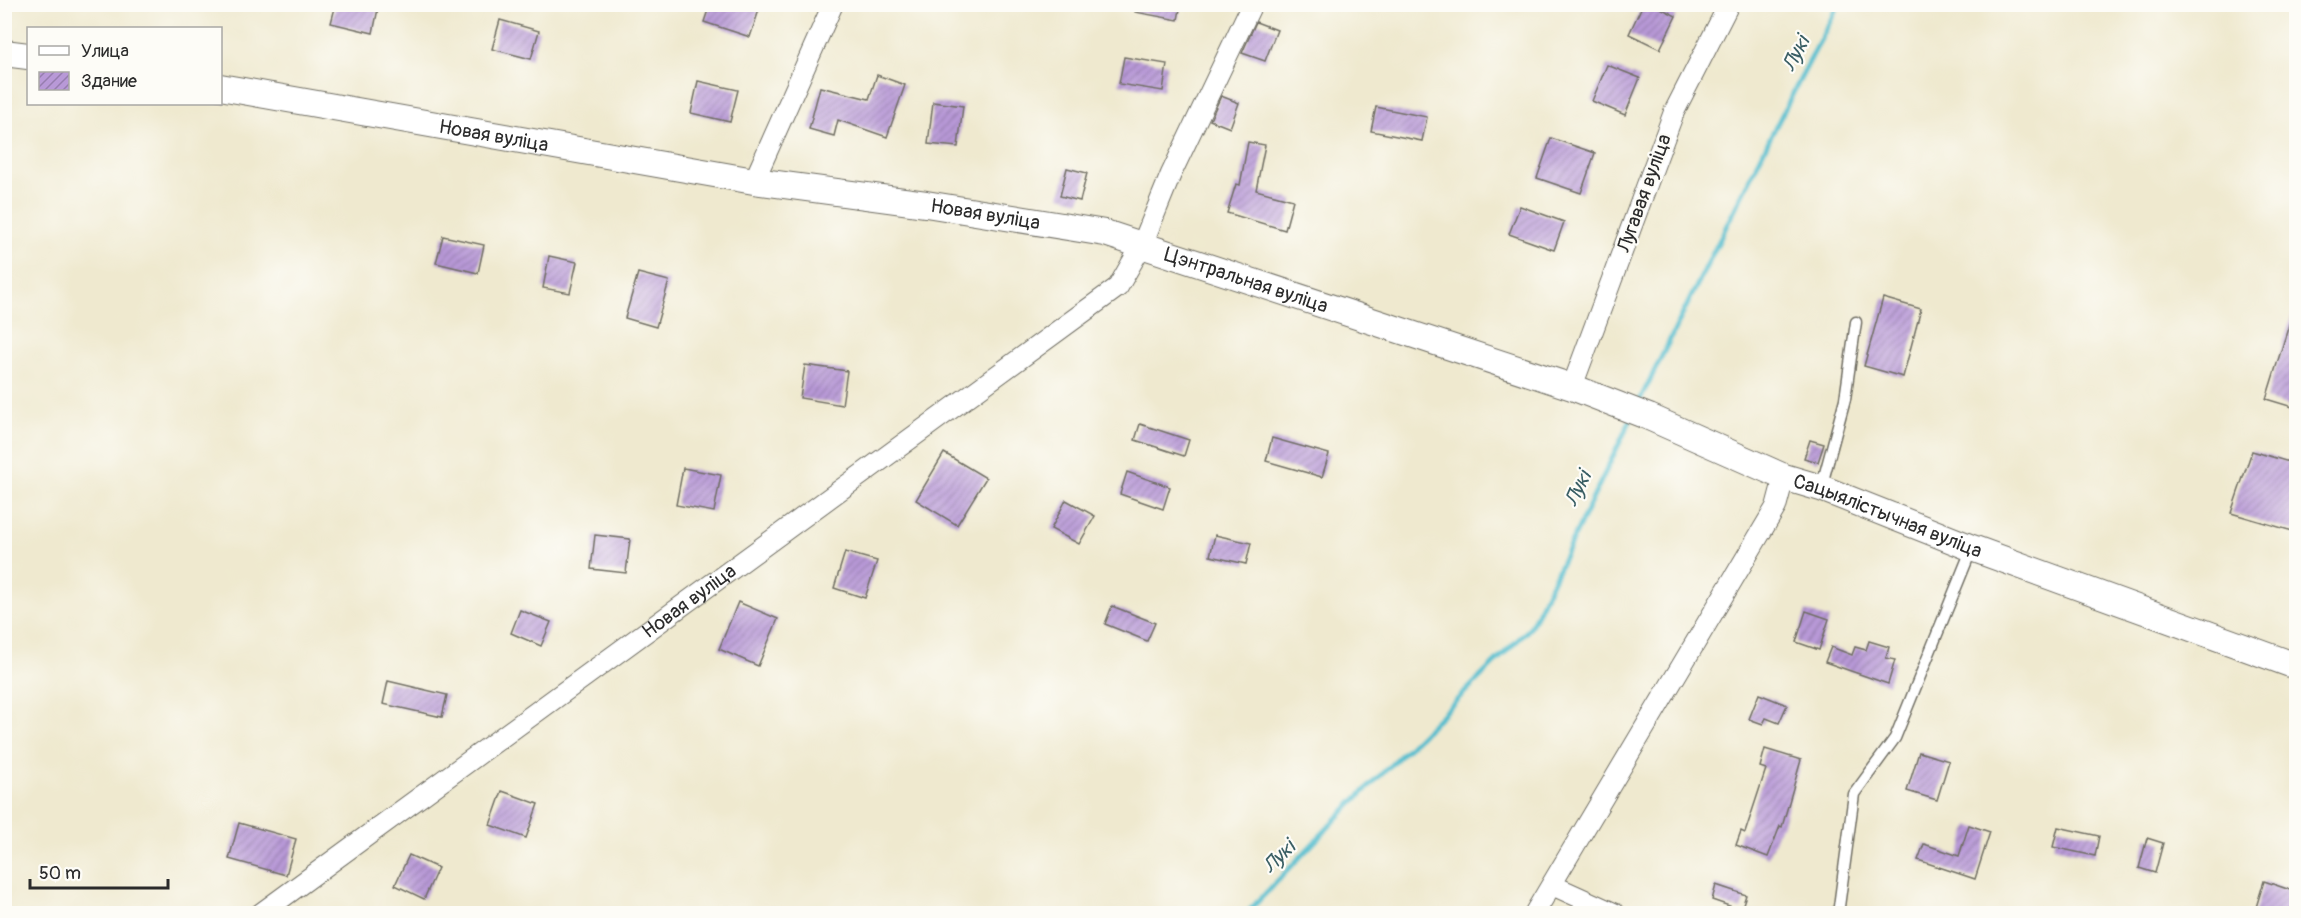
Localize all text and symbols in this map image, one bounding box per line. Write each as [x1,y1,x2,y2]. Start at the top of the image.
legend [27,27,222,105]
water label: Лукі [1776,29,1818,76]
text: Улица [81,40,129,63]
text: Здание [81,70,137,93]
street label: Новая вуліца [437,113,550,157]
street label: Лугавая вуліца [1611,131,1677,256]
street label: Новая вуліца [929,192,1042,235]
street label: Цэнтральная вуліца [1161,241,1331,318]
water label: Лукі [1558,464,1599,511]
street label: Сацыялістычная вуліца [1790,468,1986,563]
street label: Новая вуліца [637,558,741,643]
water label: Лукі [1257,832,1304,879]
scale bar [30,852,168,890]
text: 50 m [39,862,81,885]

